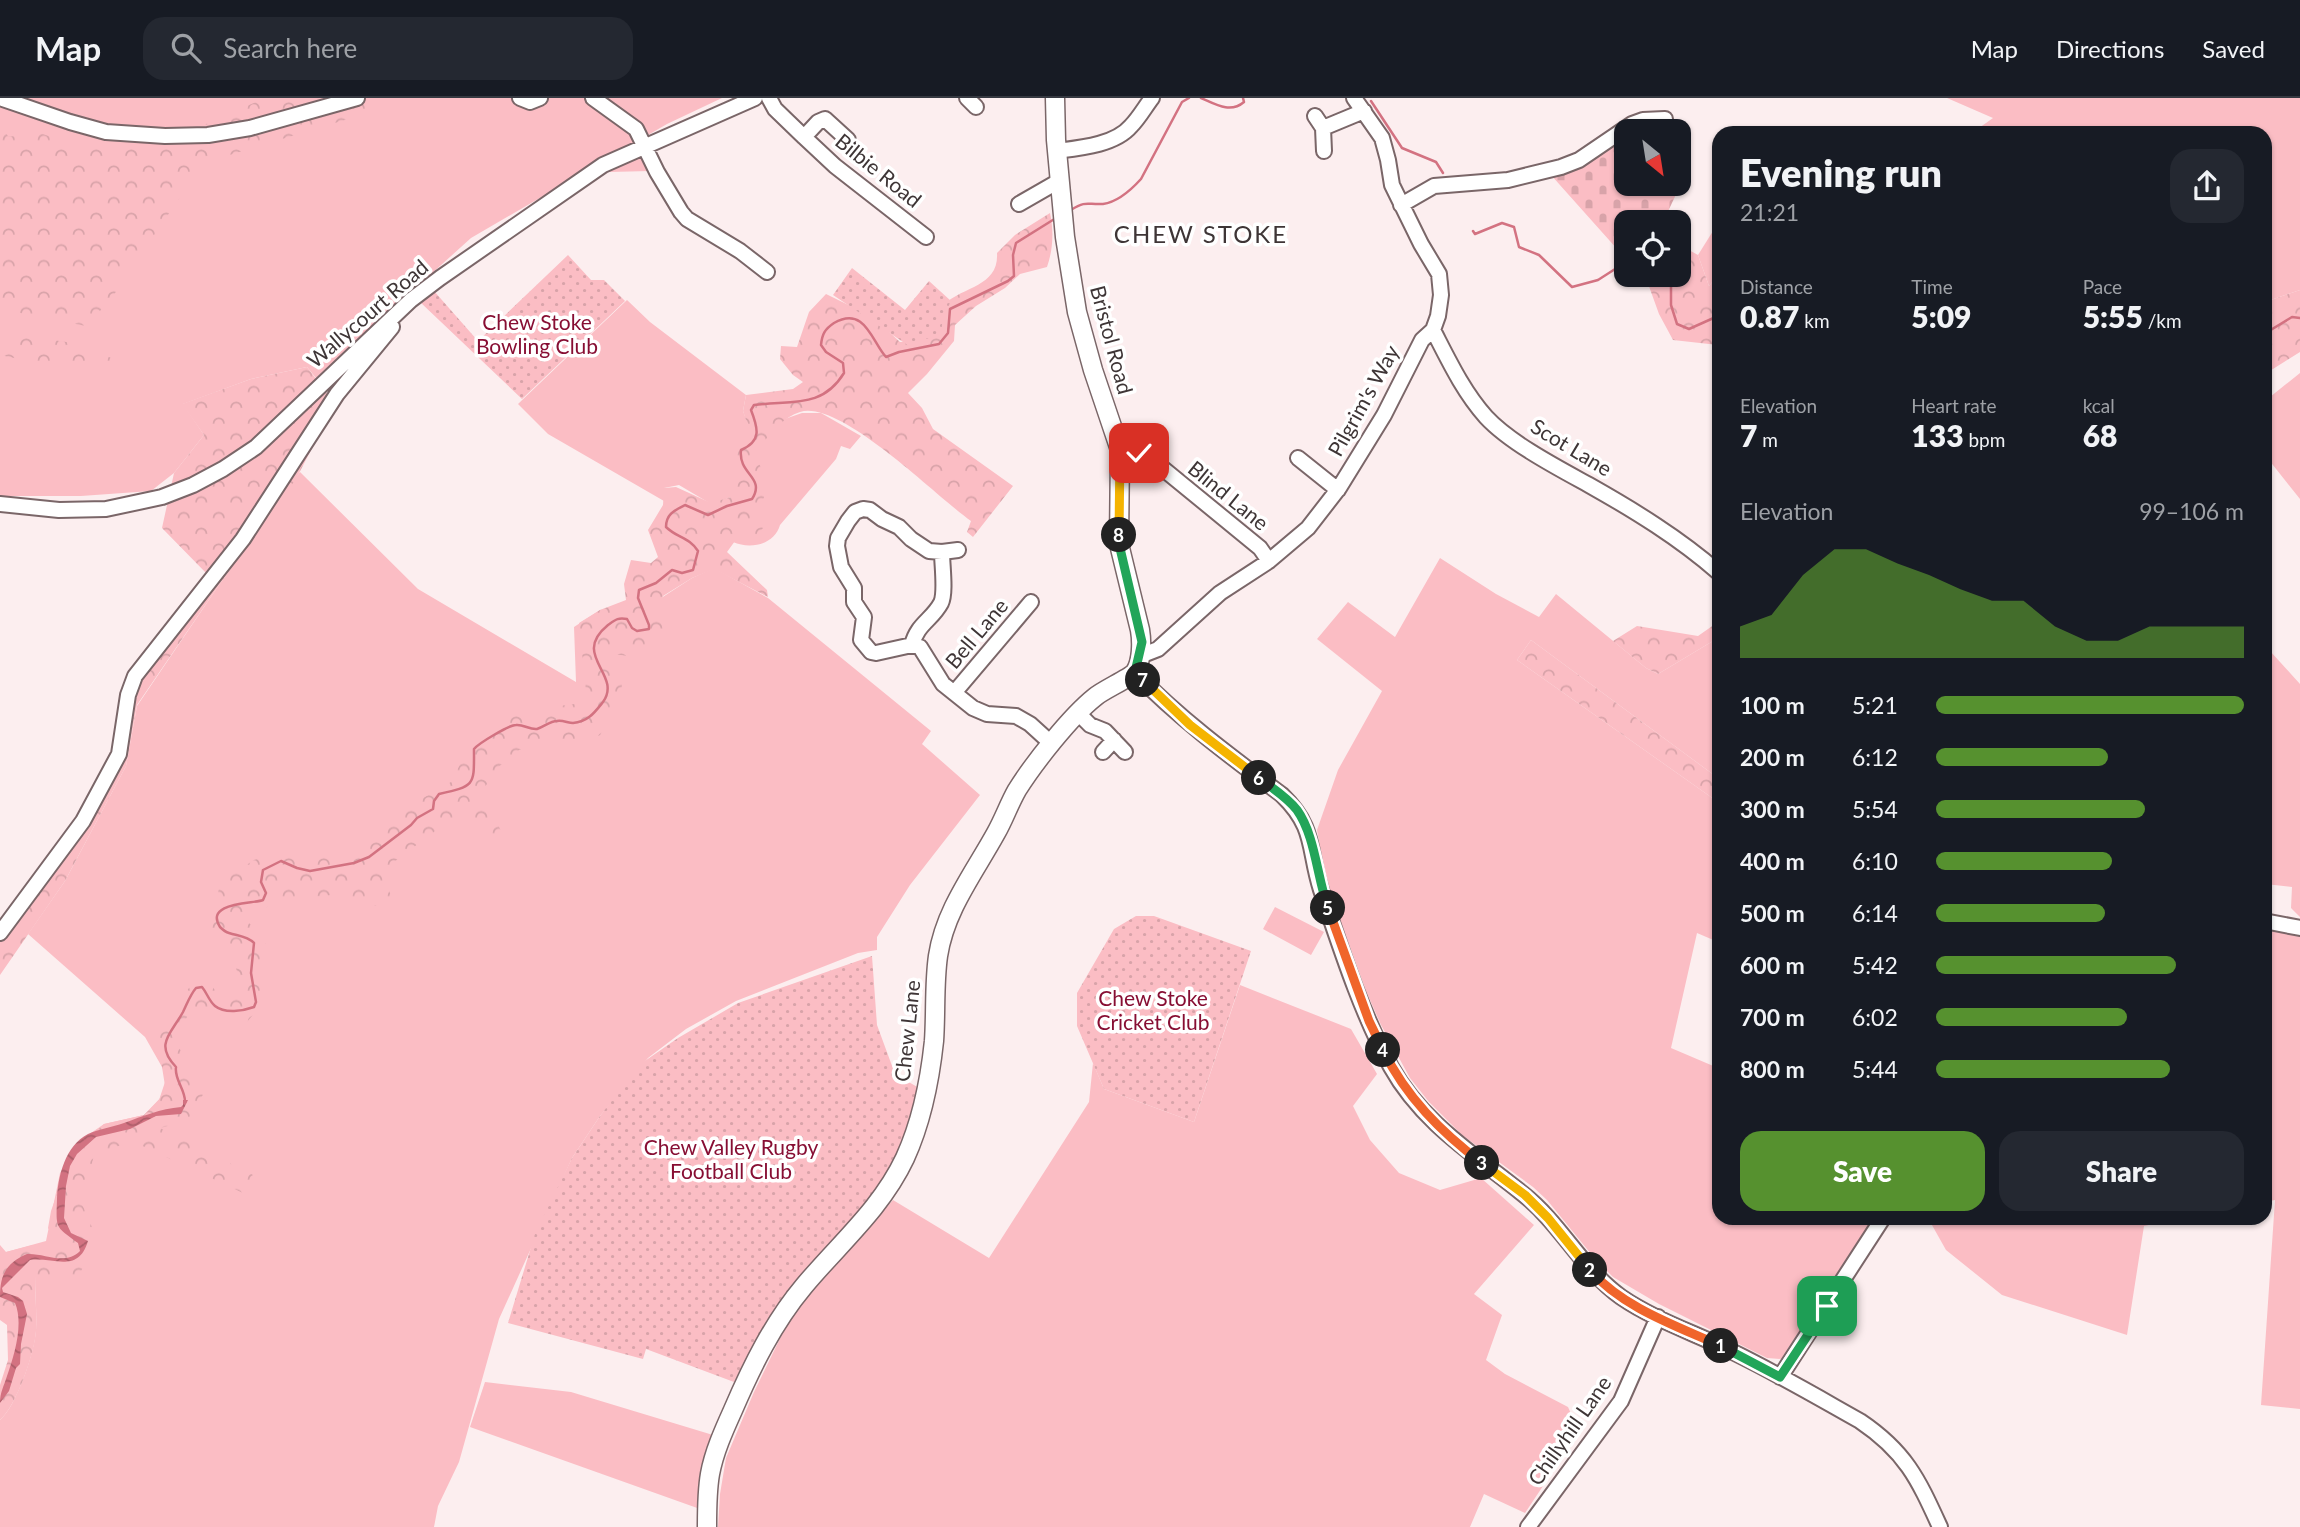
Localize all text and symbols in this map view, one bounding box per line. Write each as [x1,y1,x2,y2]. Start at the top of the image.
search box [143,17,633,80]
text: Map [35,28,101,68]
icon: search [167,29,205,67]
text: Search here [223,32,357,64]
text: Map [1971,34,2018,63]
text: Directions [2056,34,2164,63]
text: Saved [2202,34,2265,63]
north arrow [1614,119,1690,196]
map controls [1614,119,1691,287]
street label: Bilbie Road [831,128,927,212]
text: Evening run [1740,149,1942,195]
button: share [2170,149,2244,223]
text: 21:21 [1740,198,1799,226]
button: locate [1614,210,1691,287]
district label: CHEW STOKE [1114,219,1288,248]
street label: Wallycourt Road [301,254,433,372]
text: Distance [1740,275,1813,298]
text: Time [1911,275,1953,298]
text: Pace [2083,275,2122,298]
street label: Bristol Road [1086,283,1139,397]
text: 0.87 [1740,298,1799,334]
text: 5:09 [1911,298,1971,334]
text: 5:55 [2083,298,2143,334]
park label: Chew Stoke Bowling Club [476,309,598,358]
text: km [1799,309,1830,332]
text: /km [2143,309,2182,332]
street label: Pilgrim's Way [1322,340,1404,460]
text: Elevation [1740,394,1817,417]
text: Heart rate [1911,394,1997,417]
text: kcal [2083,394,2115,417]
street label: Scot Lane [1527,413,1617,481]
text: 7 [1740,417,1757,453]
text: 133 [1911,417,1964,453]
text: 68 [2083,417,2117,453]
pin [1109,423,1169,483]
text: m [1757,428,1778,451]
text: bpm [1964,428,2005,451]
icon: check [1120,434,1158,472]
street label: Blind Lane [1184,455,1274,535]
text: Elevation [1740,497,1833,525]
text: 99–106 m [2139,497,2244,525]
pin: 8 [1102,518,1136,552]
text: 8 [1113,523,1124,546]
street label: Bell Lane [939,593,1012,673]
pin: 7 [1126,662,1160,698]
text: 7 [1137,668,1148,691]
text: 100 m [1740,691,1805,719]
text: 5:21 [1852,691,1898,719]
text: 200 m [1740,743,1805,771]
text: 6:12 [1852,743,1898,771]
pin: 6 [1242,760,1276,796]
text: 6 [1253,766,1264,789]
text: 300 m [1740,795,1805,823]
text: 5:54 [1852,795,1898,823]
text: 400 m [1740,847,1805,875]
text: 6:10 [1852,847,1898,875]
pin: 5 [1310,890,1346,926]
text: 5 [1322,896,1333,919]
text: 500 m [1740,899,1805,927]
text: 6:14 [1852,899,1898,927]
text: 600 m [1740,951,1805,979]
text: 5:42 [1852,951,1898,979]
street label: Chew Lane [889,979,924,1083]
park label: Chew Stoke Cricket Club [1096,985,1210,1034]
text: 700 m [1740,1003,1805,1031]
text: 6:02 [1852,1003,1898,1031]
pin: 4 [1366,1032,1400,1068]
text: 4 [1377,1038,1388,1061]
text: 800 m [1740,1055,1805,1083]
text: 5:44 [1852,1055,1898,1083]
button: Save [1740,1131,1985,1211]
button: Share [1999,1131,2244,1211]
park label: Chew Valley Rugby Football Club [644,1134,818,1183]
pin: 3 [1464,1146,1500,1180]
text: 3 [1476,1151,1487,1174]
pin: 2 [1572,1252,1608,1288]
text: 2 [1584,1258,1595,1281]
pin [1797,1276,1857,1336]
icon: arrive [1808,1287,1846,1325]
pin: 1 [1704,1328,1738,1364]
text: 1 [1715,1334,1726,1357]
street label: Chillyhill Lane [1522,1371,1616,1490]

